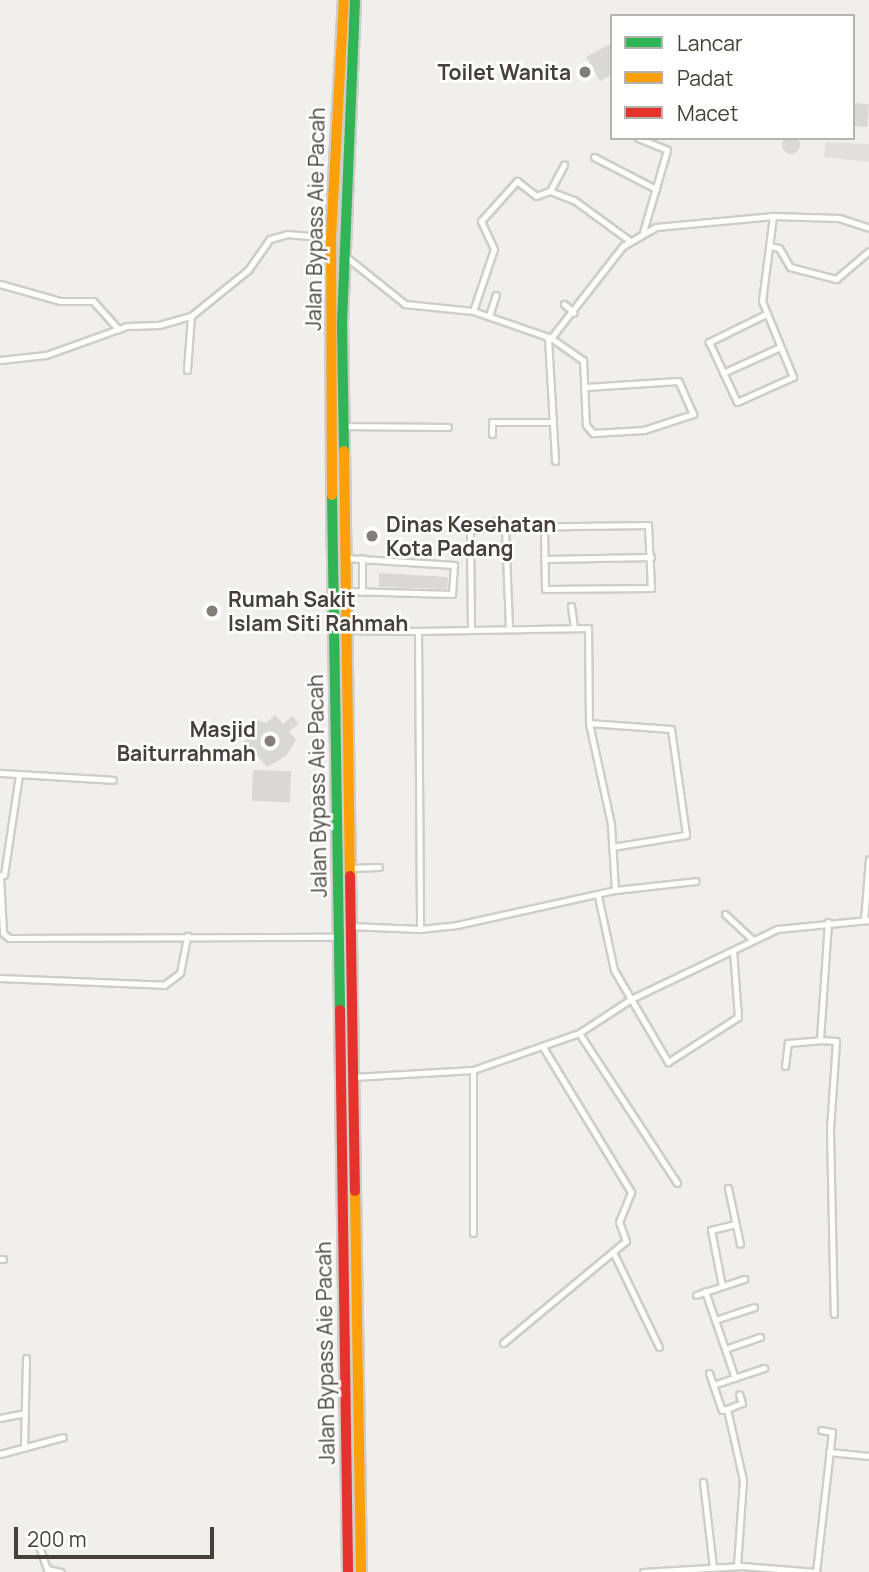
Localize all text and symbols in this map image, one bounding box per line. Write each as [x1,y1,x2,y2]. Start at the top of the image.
legend [610,14,855,140]
text: Lancar [677,29,743,57]
place label: Toilet Wanita [437,59,571,85]
marker: Toilet Wanita [577,64,593,80]
text: Padat [677,64,733,92]
text: Macet [677,99,738,127]
street label: Jalan Bypass Aie Pacah [300,107,330,331]
place label: Dinas Kesehatan Kota Padang [386,511,556,561]
marker: Dinas Kesehatan Kota Padang [364,528,380,544]
place label: Rumah Sakit Islam Siti Rahmah [228,586,408,636]
marker: Rumah Sakit Islam Siti Rahmah [202,601,222,621]
street label: Jalan Bypass Aie Pacah [302,674,332,898]
place label: Masjid Baiturrahmah [117,716,256,766]
marker: Masjid Baiturrahmah [262,733,278,749]
street label: Jalan Bypass Aie Pacah [310,1241,340,1465]
scale bar [18,1512,217,1556]
text: 200 m [27,1525,87,1553]

